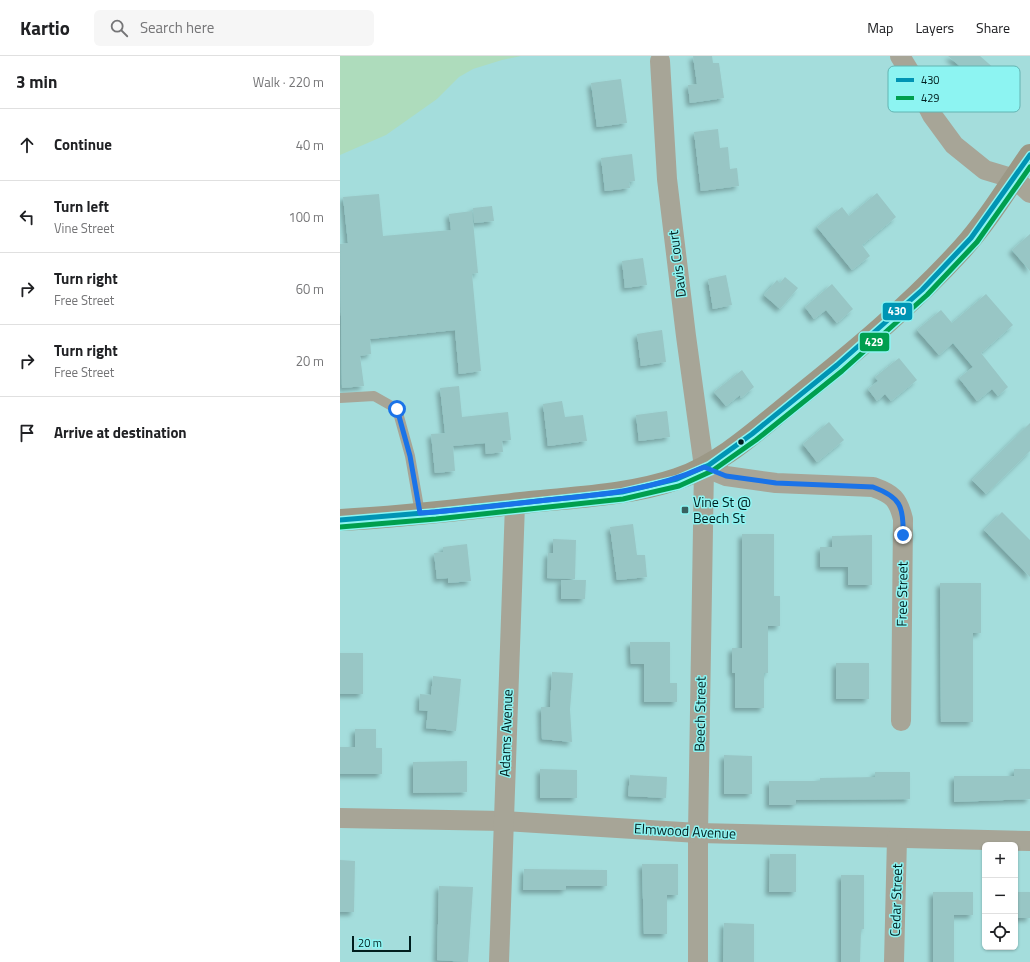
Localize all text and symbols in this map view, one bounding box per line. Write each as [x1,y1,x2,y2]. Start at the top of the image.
search box [94,10,374,46]
text: Kartio [20,13,70,42]
text: Search here [140,16,214,39]
icon: search [108,17,130,39]
text: Map [867,17,893,38]
text: Layers [915,17,954,38]
text: Share [976,17,1010,38]
legend [888,66,1020,112]
text: 3 min [16,69,57,95]
text: Walk · 220 m [253,72,324,92]
text: 430 [921,72,939,88]
text: 429 [921,90,939,106]
text: Continue [54,133,112,156]
icon: ahead [16,134,38,156]
text: 40 m [296,135,324,155]
text: Turn left [54,195,109,218]
icon: left [16,206,38,228]
text: 100 m [288,207,324,227]
text: Vine Street [54,218,114,238]
street label: Davis Court [662,229,691,299]
text: Turn right [54,267,118,290]
icon: right [16,278,38,300]
text: 60 m [296,279,324,299]
text: Free Street [54,290,114,310]
line badge: 430 [882,302,913,321]
text: 430 [888,303,906,319]
line badge: 429 [859,332,890,352]
text: 429 [865,334,883,350]
text: Turn right [54,339,118,362]
icon: right [16,350,38,372]
text: 20 m [296,351,324,371]
text: Free Street [54,362,114,382]
route start [388,400,406,418]
text: Arrive at destination [54,421,187,444]
icon: arrive [16,422,38,444]
unlabelled marker [736,437,746,447]
place label: Vine St @ Beech St [693,491,751,528]
marker: Vine St @ Beech St [680,505,690,515]
route end [894,526,912,544]
street label: Free Street [890,561,913,627]
street label: Beech Street [688,676,711,752]
street label: Adams Avenue [493,689,518,777]
street label: Elmwood Avenue [633,817,737,844]
map controls [982,842,1018,950]
button: + [982,842,1018,878]
street label: Cedar Street [884,863,907,937]
button: − [982,878,1018,914]
button: locate [982,914,1018,950]
scale bar [352,934,411,953]
text: 20 m [358,935,382,951]

